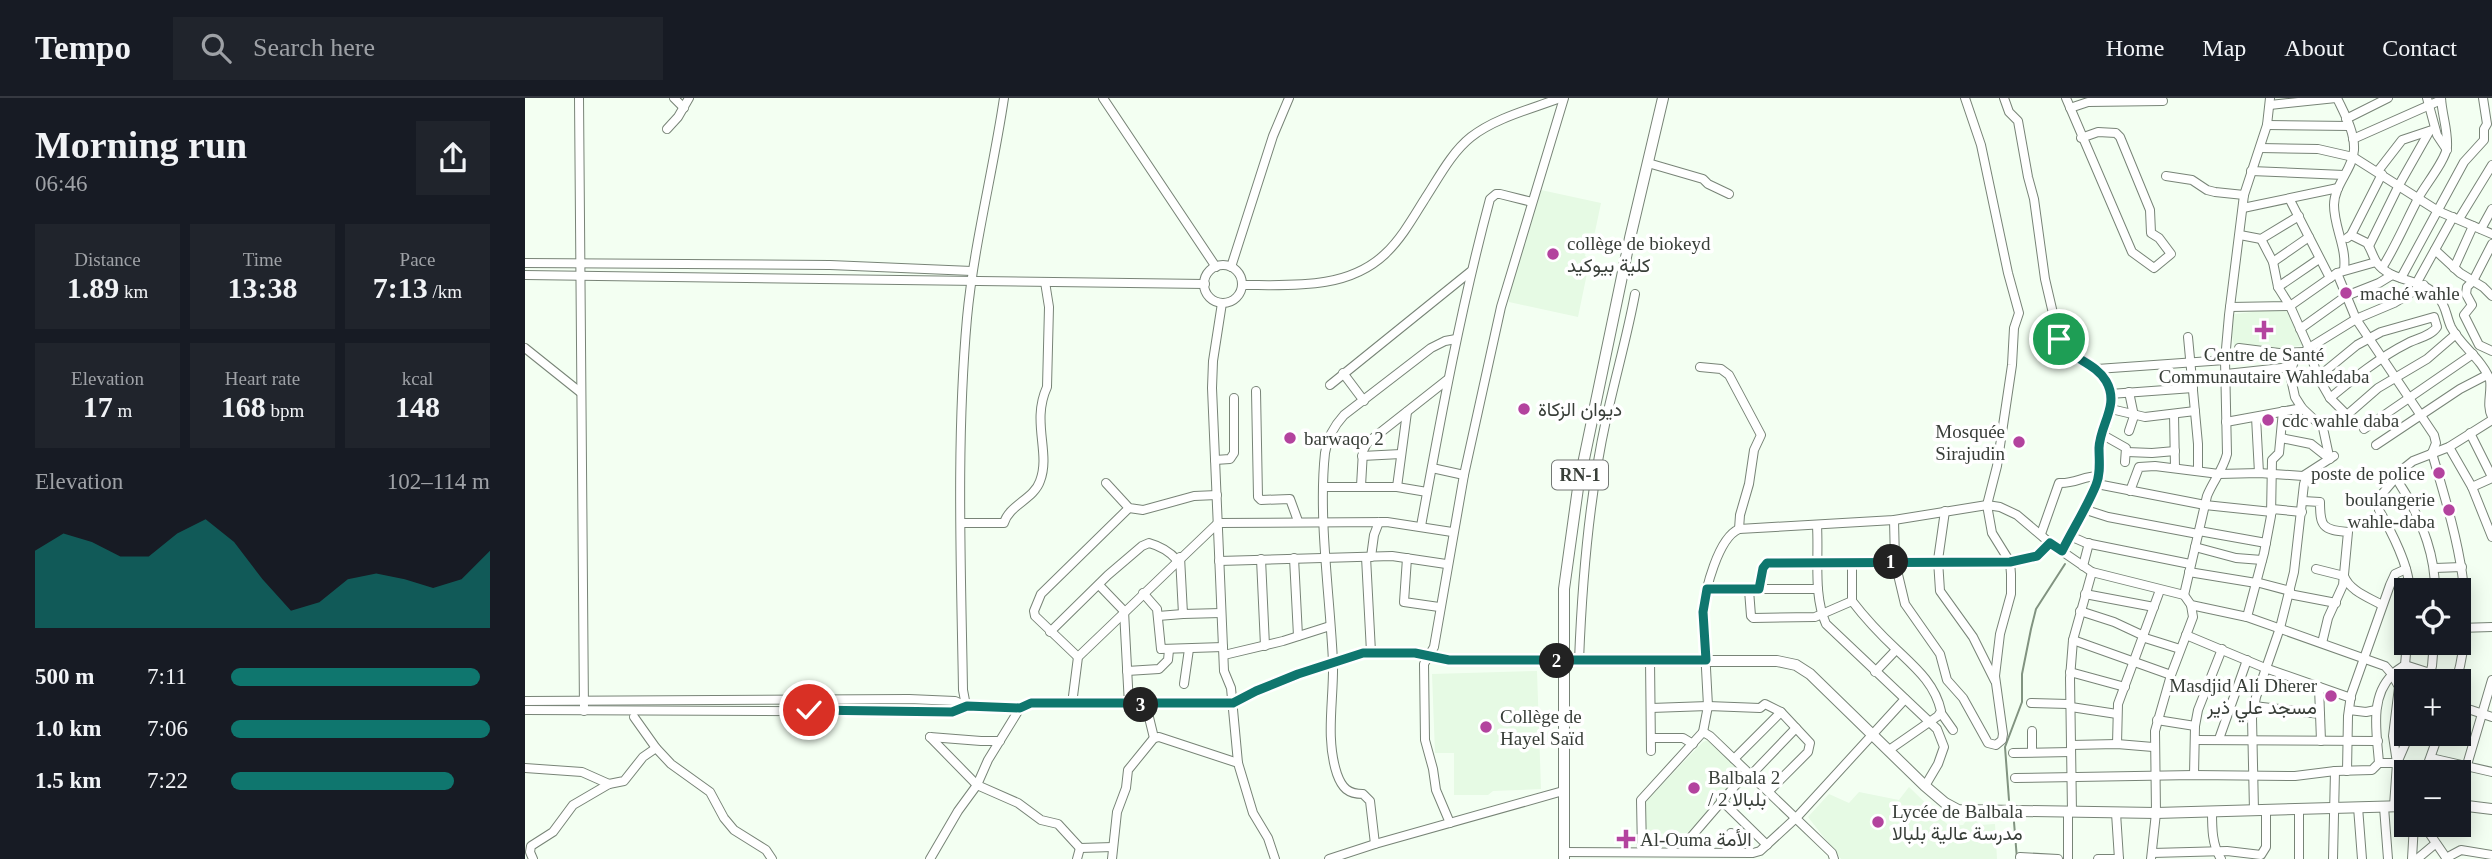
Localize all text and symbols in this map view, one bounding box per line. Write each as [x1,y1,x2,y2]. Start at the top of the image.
search box [173,17,663,80]
icon: search [197,29,235,67]
text: Tempo [35,30,131,66]
text: Search here [253,33,375,62]
text: Home [2106,35,2164,61]
text: Map [2202,35,2246,61]
text: About [2284,35,2344,61]
text: Contact [2382,35,2457,61]
button: share [416,121,490,195]
text: Morning run [35,124,247,166]
text: 06:46 [35,171,87,196]
place label: collège de biokeyd كلية بيوكيد [1567,233,1711,277]
marker: collège de biokeyd كلية بيوكيد [1545,246,1561,262]
text: Distance [74,249,141,270]
text: Time [243,249,282,270]
text: Pace [400,249,435,270]
text: 1.89 [67,271,119,304]
text: 13:38 [228,271,298,304]
text: 7:13 [373,271,428,304]
text: km [119,281,148,302]
text: /km [428,281,462,302]
place label: maché wahle [2360,283,2460,304]
marker: maché wahle [2338,285,2354,301]
pin [2029,309,2089,369]
icon: arrive [2040,320,2078,358]
marker: Centre de Santé Communautaire Wahledaba [2254,320,2274,340]
place label: Centre de Santé Communautaire Wahledaba [2159,344,2370,387]
text: Elevation [71,368,144,389]
text: Heart rate [225,368,300,389]
text: kcal [402,368,433,389]
text: 17 [83,390,113,423]
text: 168 [221,390,266,423]
text: 148 [395,390,440,423]
place label: ديوان الزكاة [1538,399,1622,421]
text: m [113,400,132,421]
text: bpm [266,400,304,421]
marker: ديوان الزكاة [1516,401,1532,417]
place label: cdc wahle daba [2282,410,2400,431]
marker: cdc wahle daba [2260,412,2276,428]
place label: Mosquée Sirajudin [1935,421,2005,464]
place label: barwaqo 2 [1304,428,1384,449]
marker: barwaqo 2 [1282,430,1298,446]
marker: Mosquée Sirajudin [2011,434,2027,450]
road number: RN-1 [1552,460,1608,489]
place label: poste de police [2311,463,2425,484]
marker: poste de police [2431,465,2447,481]
text: Elevation [35,469,123,494]
text: 102–114 m [387,469,490,494]
place label: boulangerie wahle-daba [2345,489,2436,532]
marker: boulangerie wahle-daba [2441,502,2457,518]
pin: 1 [1873,545,1909,580]
text: 1 [1886,551,1895,572]
map controls [2394,578,2471,837]
button: locate [2394,578,2471,655]
pin: 2 [1539,644,1575,678]
text: 2 [1552,650,1561,671]
text: 500 m [35,664,94,689]
text: 7:11 [147,664,187,689]
button: + [2394,669,2471,746]
place label: Masdjid Ali Dherer مسجد علي ذير [2169,675,2318,723]
pin [779,680,839,740]
pin: 3 [1123,688,1159,722]
marker: Masdjid Ali Dherer مسجد علي ذير [2323,688,2339,704]
icon: check [790,691,828,729]
text: 3 [1136,694,1145,715]
place label: Collège de Hayel Saïd [1500,706,1584,749]
text: 1.0 km [35,716,101,741]
text: 7:06 [147,716,188,741]
marker: Collège de Hayel Saïd [1478,719,1494,735]
button: − [2394,760,2471,837]
place label: Balbala 2 / بلبالا 2 [1708,767,1780,811]
text: 1.5 km [35,768,101,793]
text: 7:22 [147,768,188,793]
marker: Balbala 2 / بلبالا 2 [1686,780,1702,796]
place label: Lycée de Balbala مدرسة عالية بلبالا [1892,801,2023,845]
marker: Lycée de Balbala مدرسة عالية بلبالا [1870,814,1886,830]
place label: Al-Ouma الأمة [1640,829,1752,850]
marker: Al-Ouma الأمة [1618,831,1634,847]

